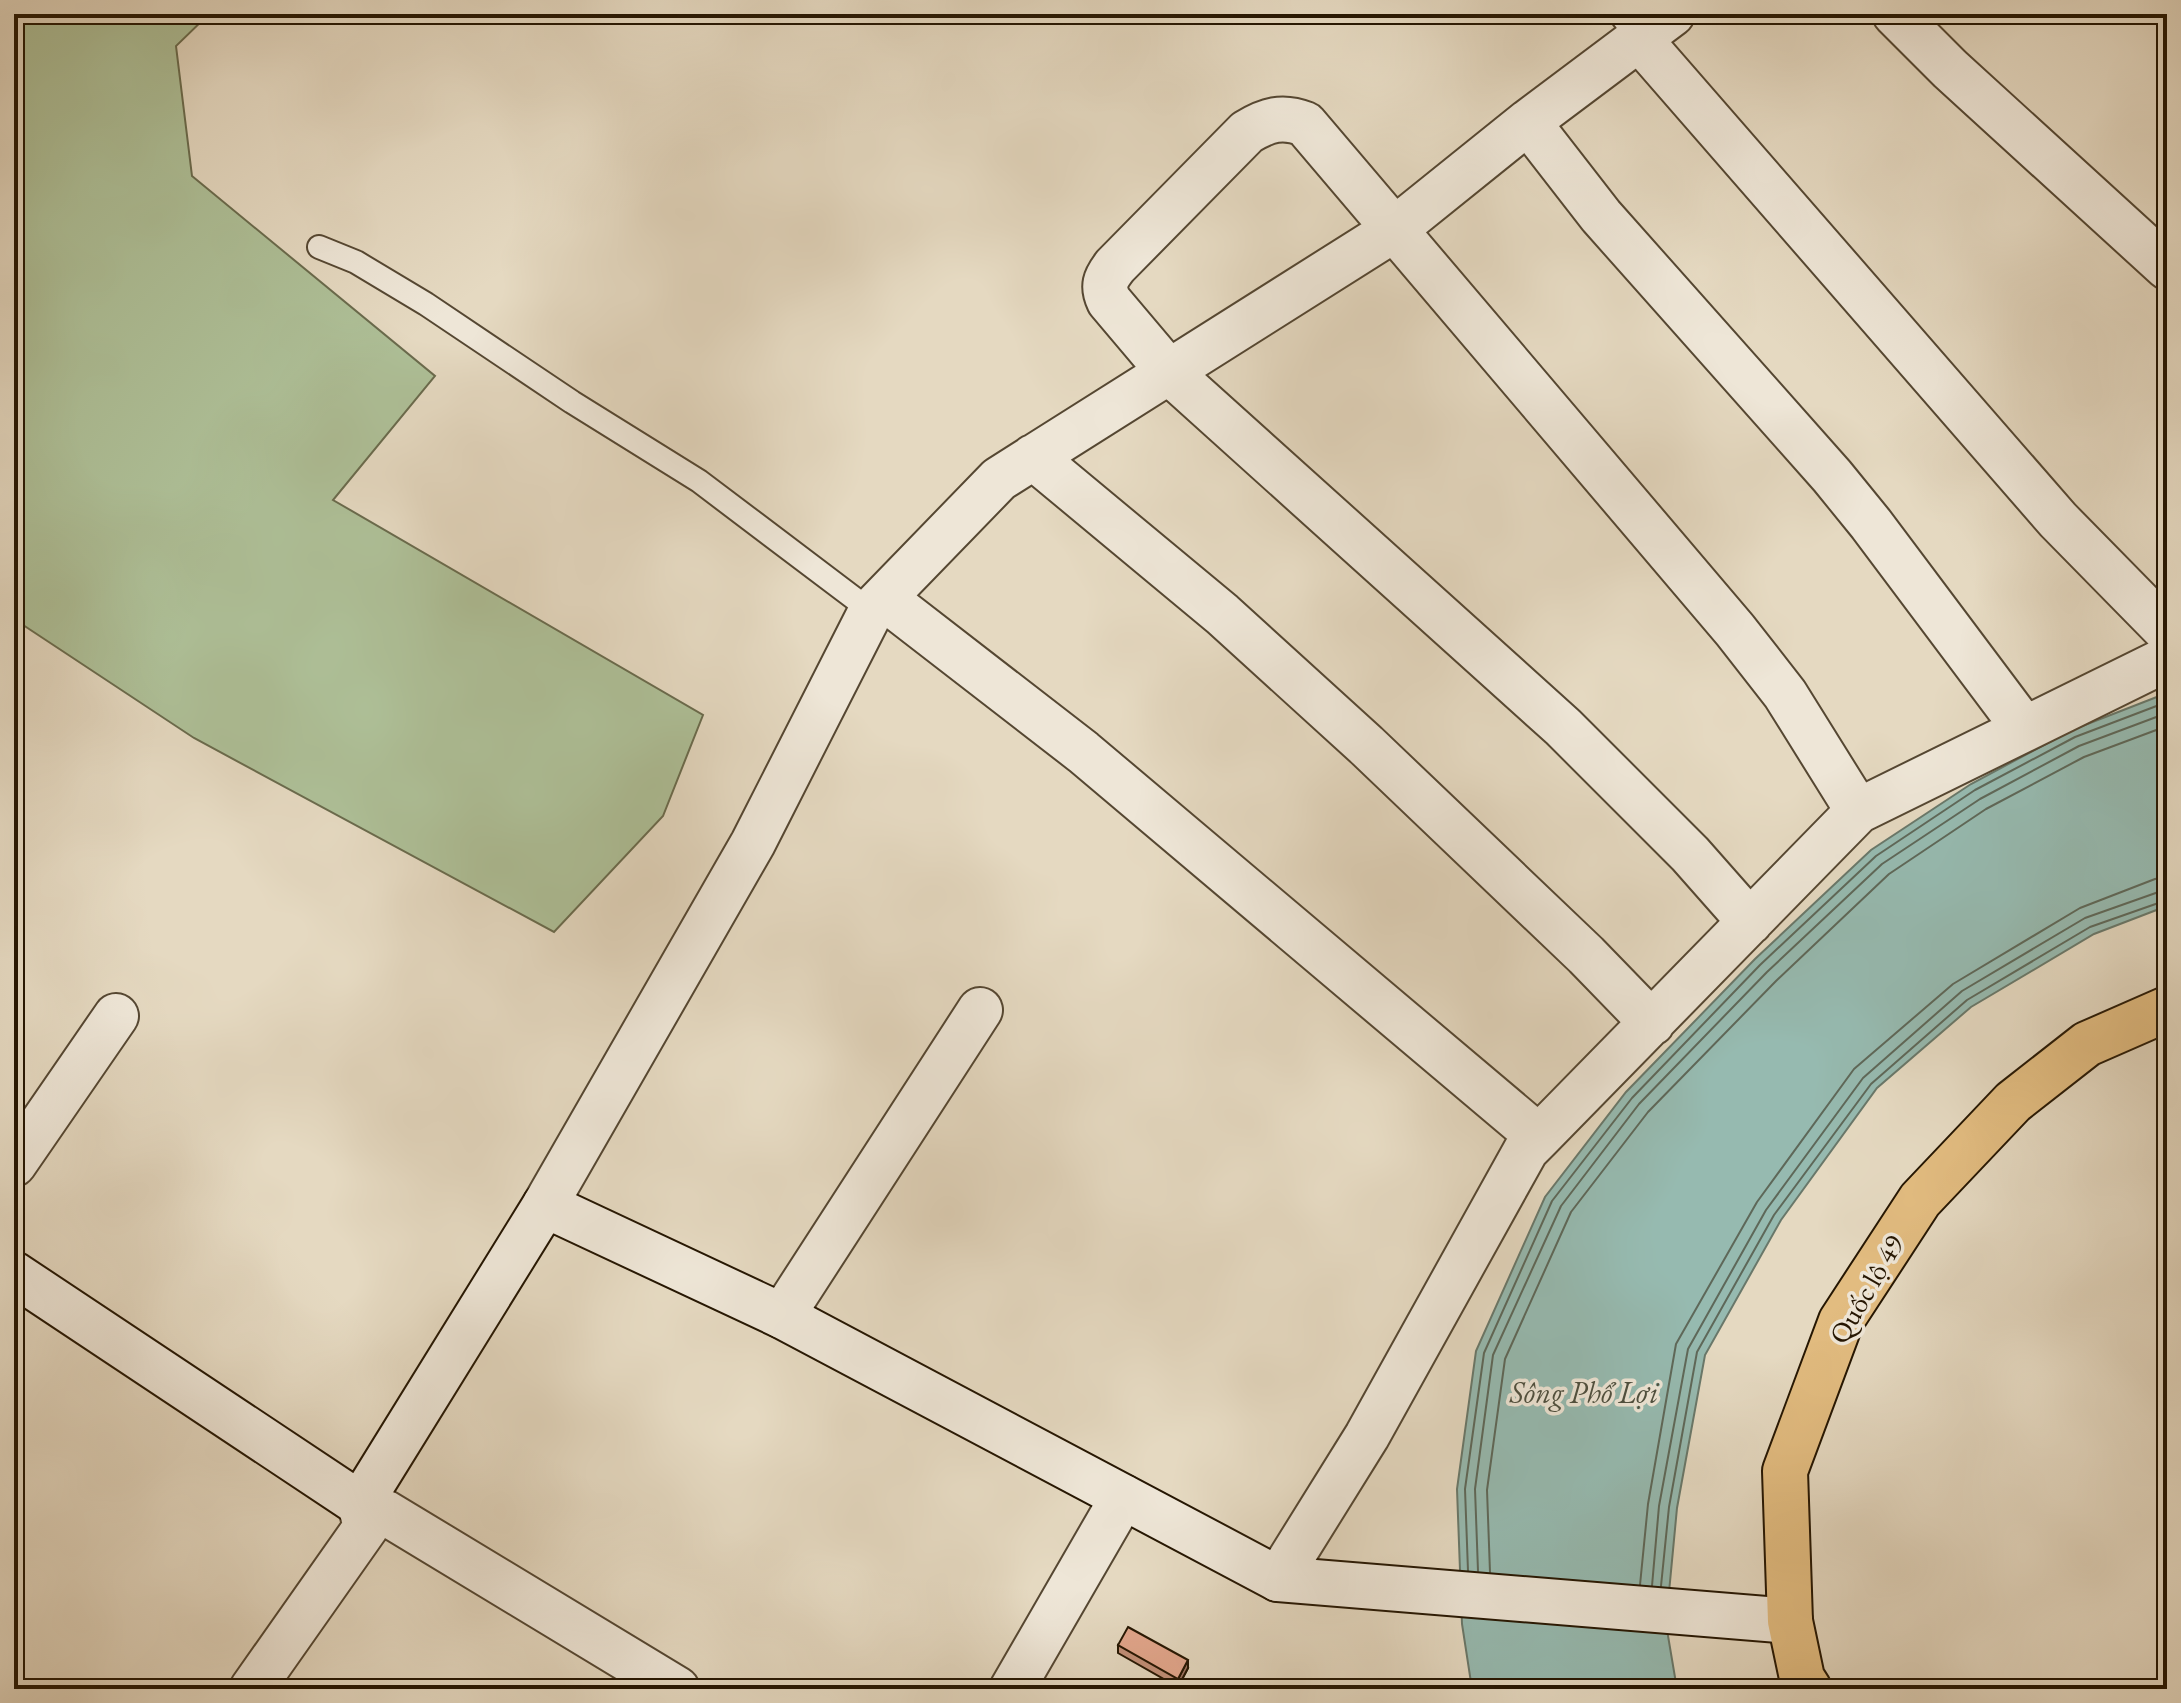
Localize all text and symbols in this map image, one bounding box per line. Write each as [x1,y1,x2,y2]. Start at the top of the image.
street label: Quốc lộ 49 [1820,1228,1912,1350]
water label: Sông Phổ Lợi [1509,1373,1659,1412]

